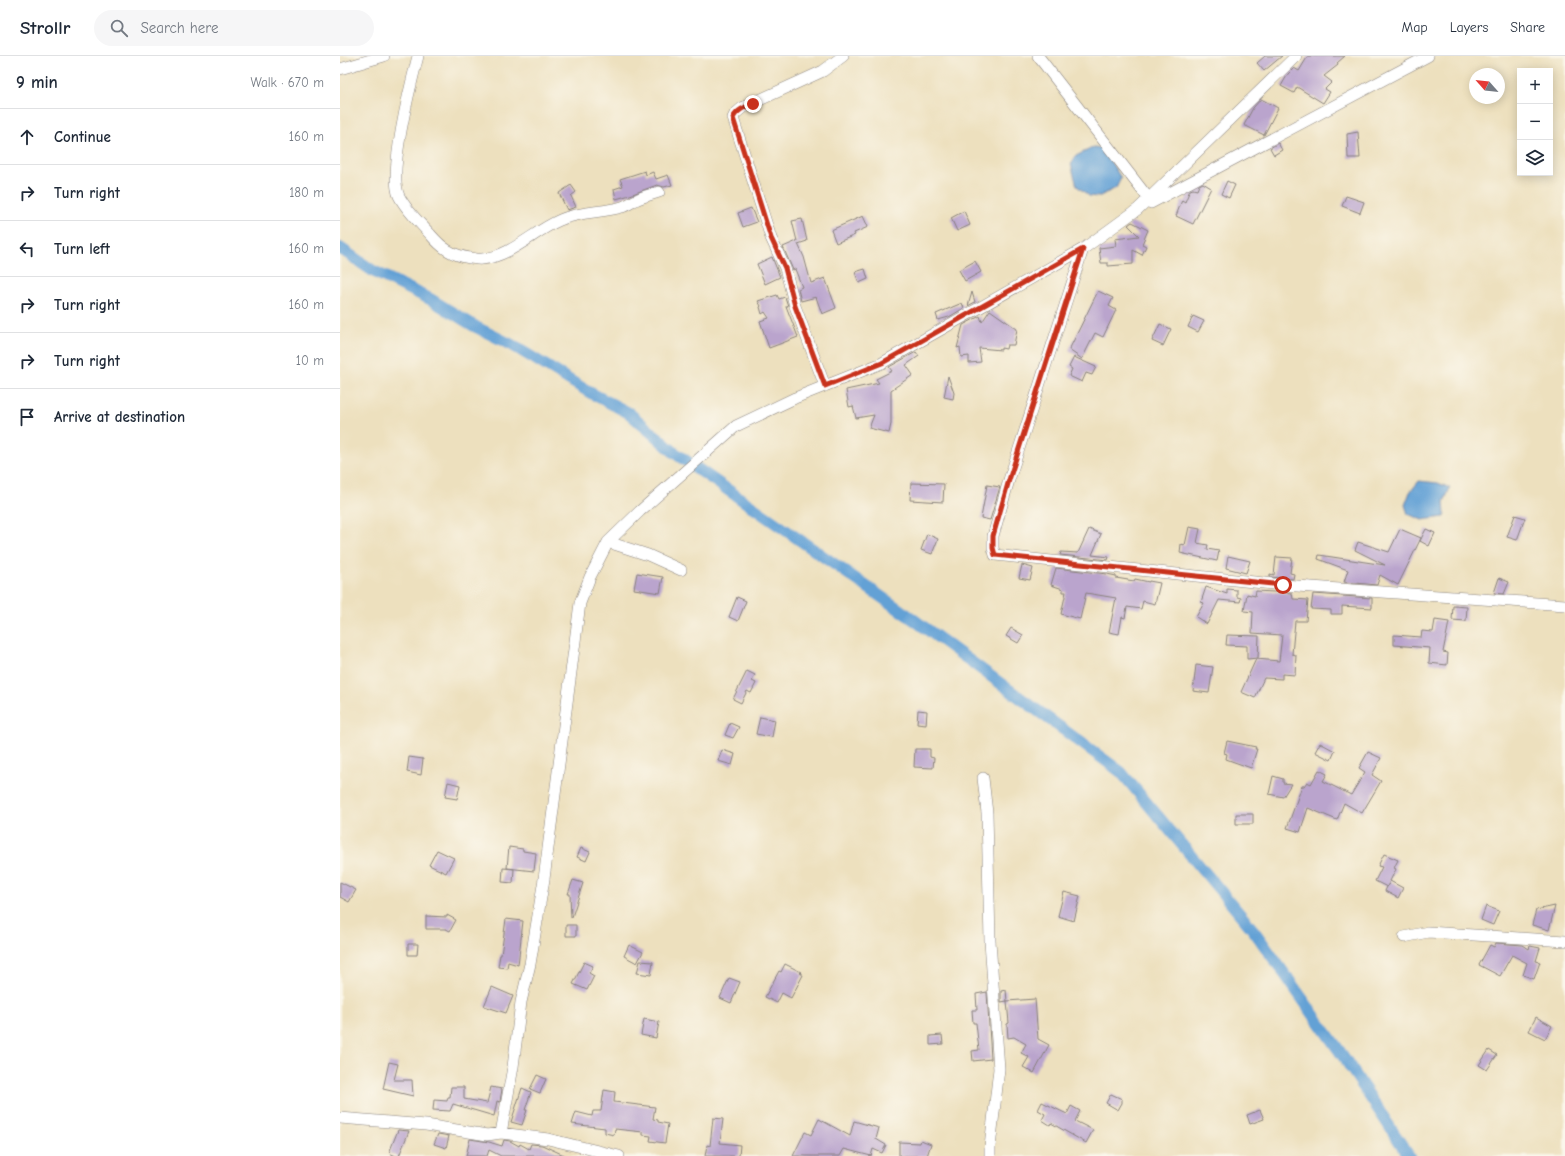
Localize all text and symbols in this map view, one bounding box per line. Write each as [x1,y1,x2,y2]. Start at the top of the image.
search box [94,10,374,46]
text: Strollr [20,17,70,39]
icon: search [108,17,130,39]
text: Search here [140,19,219,37]
text: Map [1401,19,1428,36]
text: Layers [1450,19,1488,36]
text: Share [1510,19,1545,36]
north arrow [1469,68,1505,104]
map controls [1517,68,1553,176]
button: + [1517,68,1553,104]
text: 9 min [16,73,58,92]
text: Walk · 670 m [251,75,324,90]
route end [744,95,762,113]
button: − [1517,104,1553,140]
icon: ahead [16,126,38,148]
text: Continue [54,128,111,146]
text: 160 m [289,129,324,144]
button: layers [1517,140,1553,176]
icon: right [16,182,38,204]
text: Turn right [54,184,120,202]
text: 180 m [289,185,324,200]
icon: left [16,238,38,260]
text: Turn left [54,240,110,258]
text: 160 m [289,241,324,256]
icon: right [16,294,38,316]
text: Turn right [54,296,120,314]
text: 160 m [289,297,324,312]
icon: right [16,350,38,372]
text: Turn right [54,352,120,370]
text: 10 m [296,353,324,368]
icon: arrive [16,406,38,428]
text: Arrive at destination [54,408,185,426]
route start [1274,576,1292,594]

